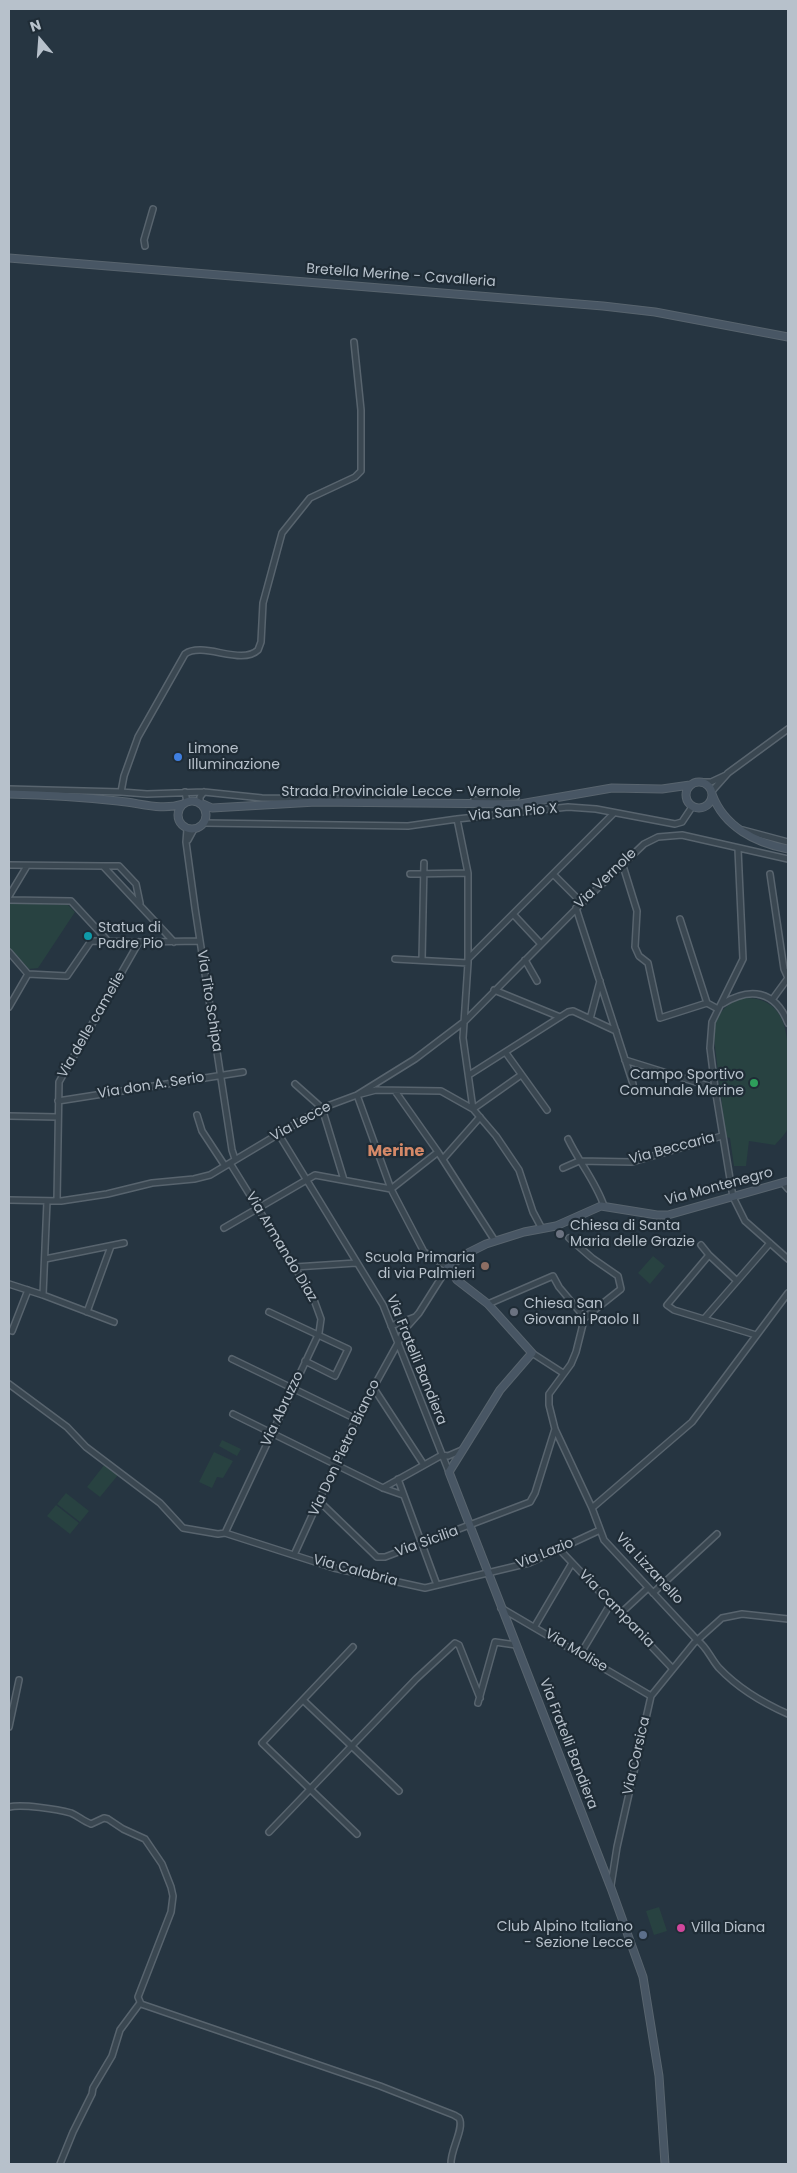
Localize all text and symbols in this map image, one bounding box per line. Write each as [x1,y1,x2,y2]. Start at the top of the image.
north arrow [15,15,65,65]
text: N [27,15,43,37]
street label: Bretella Merine - Cavalleria [306,261,496,291]
place label: Limone Illuminazione [188,741,280,774]
marker: Limone Illuminazione [172,751,184,763]
street label: Strada Provinciale Lecce - Vernole [281,784,521,800]
street label: Via San Pio X [468,801,558,825]
street label: Via Vernole [572,845,640,913]
place label: Statua di Padre Pio [98,920,163,952]
marker: Statua di Padre Pio [82,930,94,942]
street label: Via Tito Schipa [193,949,225,1053]
street label: Via delle camelie [55,969,129,1081]
place label: Campo Sportivo Comunale Merine [620,1067,744,1100]
street label: Via don A. Serio [96,1069,206,1103]
marker: Campo Sportivo Comunale Merine [748,1077,760,1089]
street label: Via Lecce [268,1099,334,1145]
street label: Via Beccaria [627,1130,717,1168]
district label: Merine [368,1142,424,1162]
street label: Via Montenegro [663,1165,775,1209]
street label: Via Armando Diaz [242,1189,320,1305]
place label: Chiesa di Santa Maria delle Grazie [570,1218,695,1250]
marker: Chiesa di Santa Maria delle Grazie [554,1228,566,1240]
place label: Scuola Primaria di via Palmieri [365,1250,475,1282]
marker: Scuola Primaria di via Palmieri [479,1260,491,1272]
street label: Via Fratelli Bandiera [382,1292,450,1428]
place label: Chiesa San Giovanni Paolo II [524,1296,639,1328]
marker: Chiesa San Giovanni Paolo II [508,1306,520,1318]
street label: Via Abruzzo [258,1369,308,1449]
street label: Via Don Pietro Bianco [306,1377,384,1519]
street label: Via Sicilia [393,1523,461,1561]
street label: Via Lizzanello [612,1530,686,1608]
street label: Via Lazio [514,1535,576,1573]
street label: Via Calabria [311,1552,399,1590]
street label: Via Campania [575,1567,657,1651]
street label: Via Molise [542,1626,610,1676]
street label: Via Fratelli Bandiera [535,1676,601,1812]
street label: Via Corsica [620,1715,654,1797]
place label: Club Alpino Italiano - Sezione Lecce [497,1919,633,1951]
place label: Villa Diana [691,1920,765,1936]
marker: Villa Diana [675,1922,687,1934]
marker: Club Alpino Italiano - Sezione Lecce [637,1929,649,1941]

